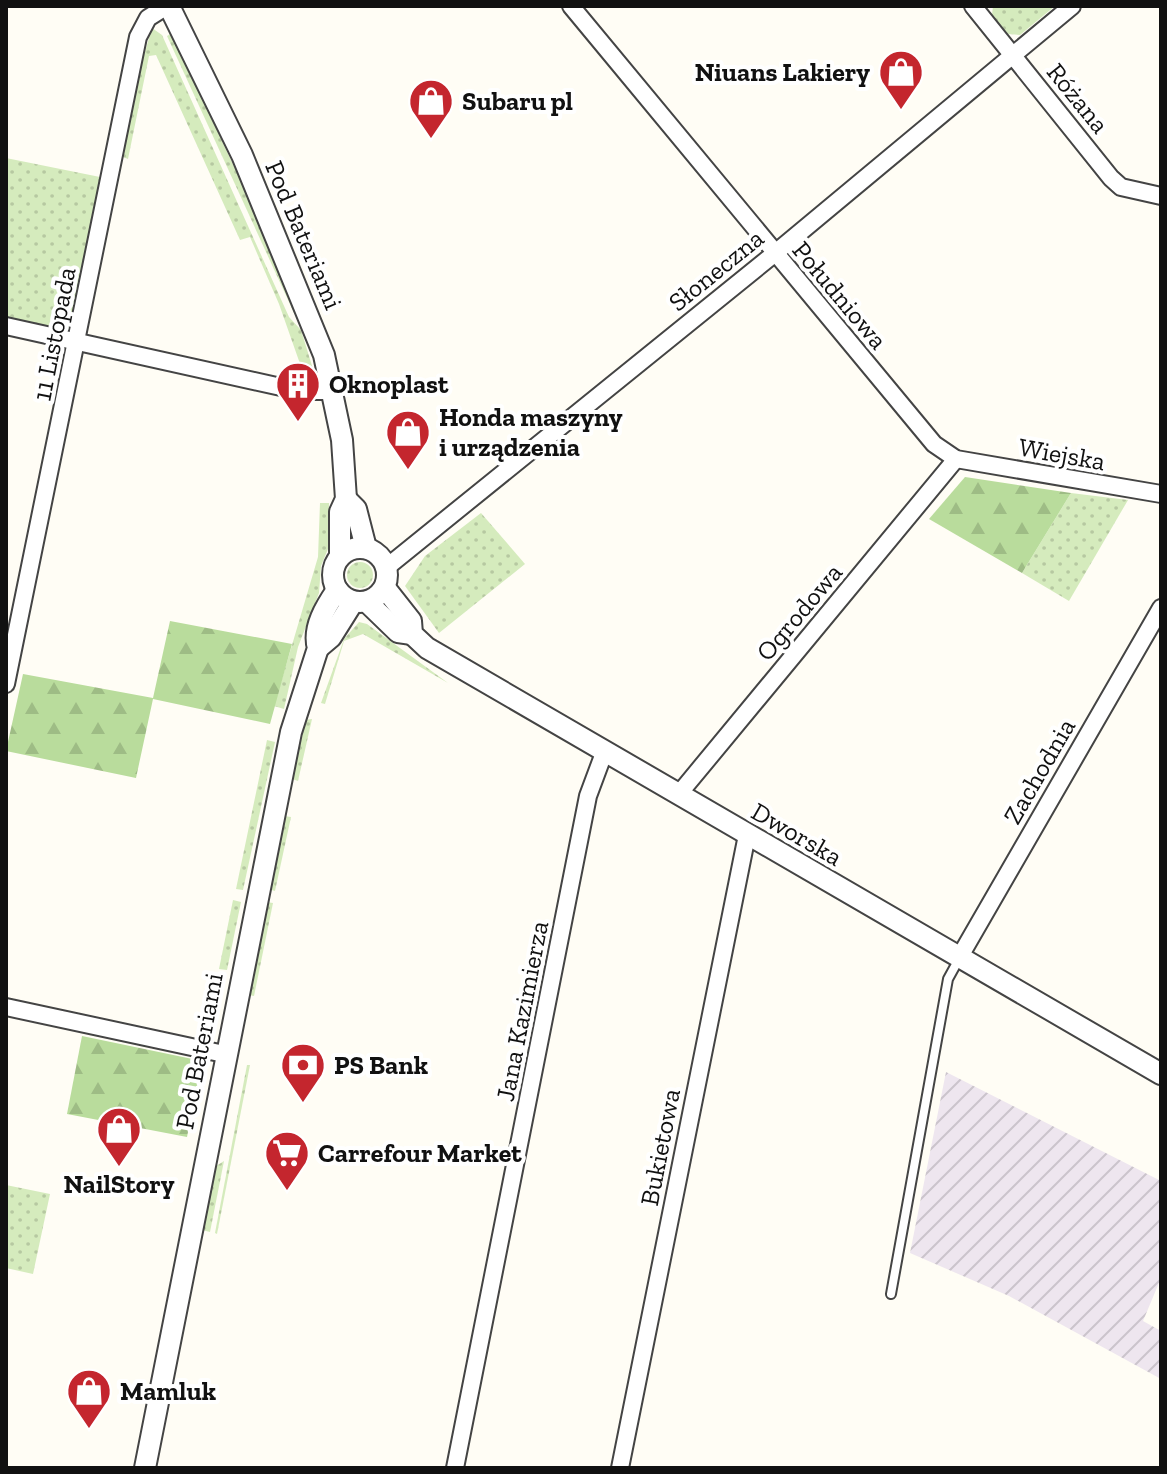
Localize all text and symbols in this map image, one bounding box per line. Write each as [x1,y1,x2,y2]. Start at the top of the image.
shop icon: Niuans Lakiery [877,48,925,111]
place label: Niuans Lakiery [695,56,870,88]
street label: Różana [1040,56,1116,140]
shop icon: Subaru pl [407,77,455,140]
place label: Subaru pl [462,85,573,117]
street label: Pod Bateriami [258,156,350,314]
street label: Słoneczna [662,222,770,318]
street label: Południowa [786,234,895,356]
street label: 11 Listopada [25,264,83,404]
building icon: Oknoplast [274,360,322,423]
place label: Oknoplast [329,368,449,400]
place label: Honda maszyny i urządzenia [439,401,623,463]
shop icon: Honda maszyny i urządzenia [384,408,432,471]
street label: Wiejska [1016,431,1108,477]
street label: Ogrodowa [749,556,849,667]
street label: Zachodnia [996,712,1082,829]
street label: Dworska [746,795,849,873]
street label: Jana Kazimierza [489,918,555,1104]
street label: Pod Bateriami [168,970,230,1132]
bank icon: PS Bank [279,1041,327,1104]
place label: PS Bank [334,1049,429,1081]
street label: Bukietowa [633,1085,687,1208]
shop icon: NailStory [95,1105,143,1168]
supermarket icon: Carrefour Market [263,1129,311,1192]
place label: Carrefour Market [318,1137,522,1169]
place label: NailStory [63,1168,175,1200]
shop icon: Mamluk [65,1367,113,1430]
place label: Mamluk [120,1375,217,1407]

